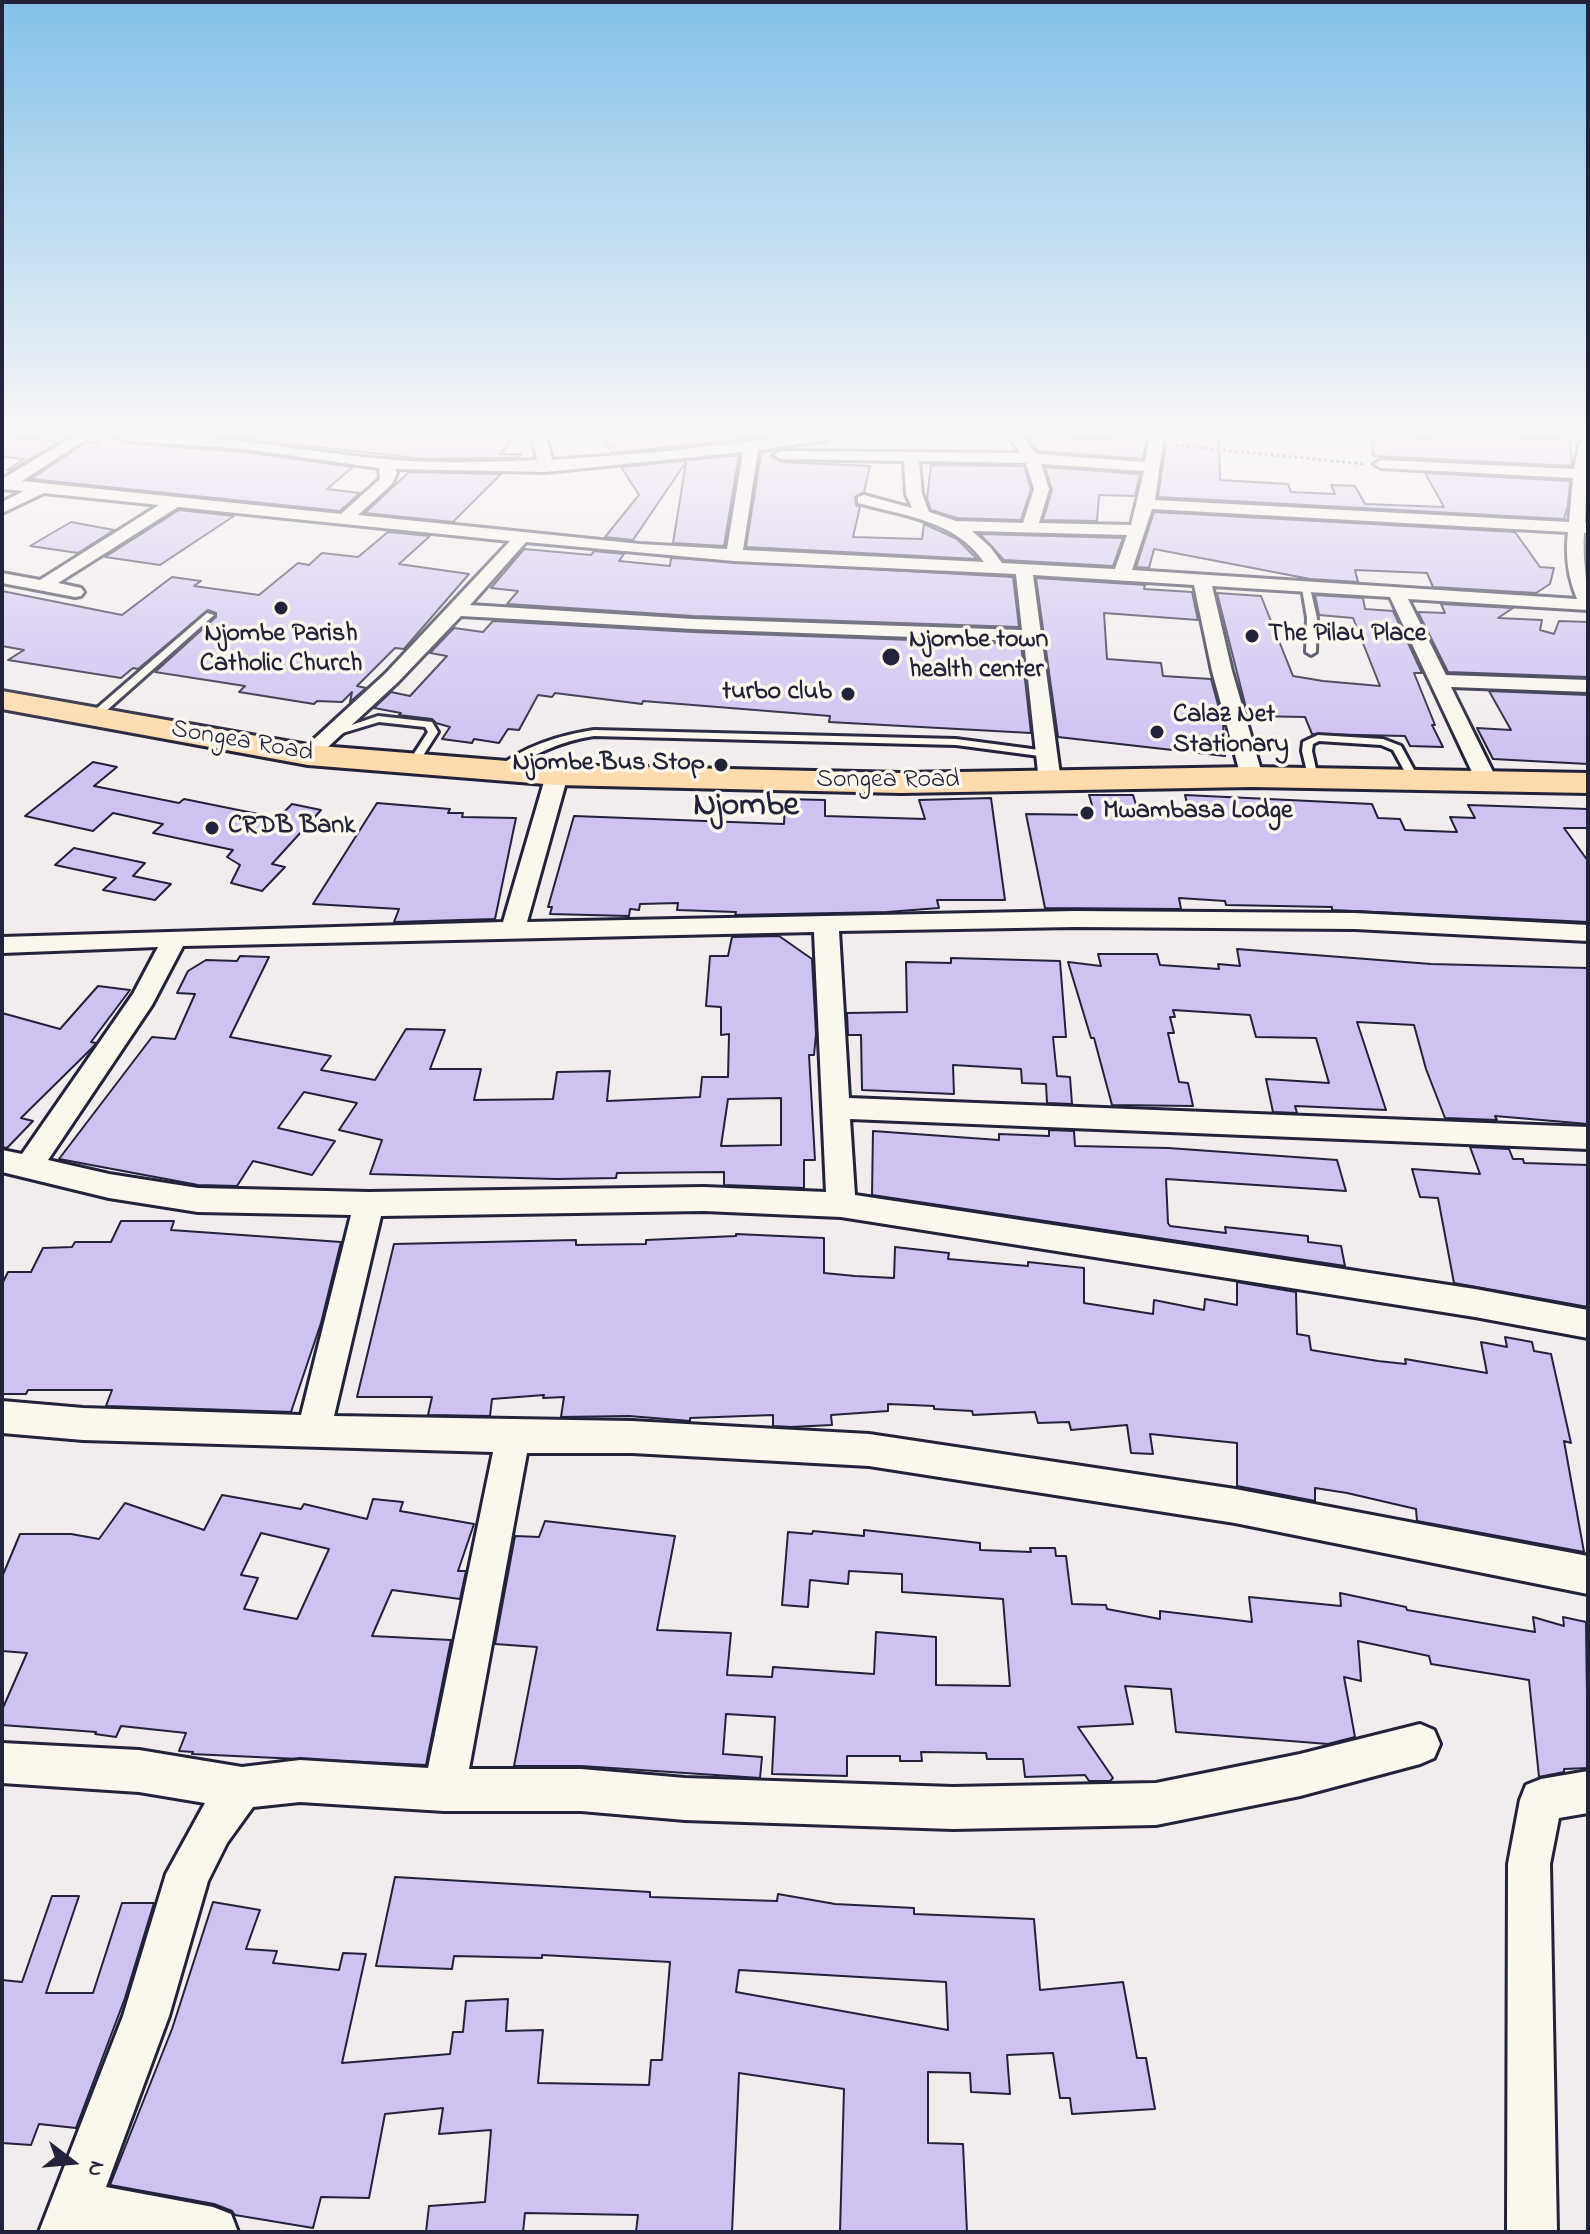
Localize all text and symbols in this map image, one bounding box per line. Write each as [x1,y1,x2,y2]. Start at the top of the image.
marker: Njombe Parish Catholic Church [272,599,290,617]
place label: Njombe Parish Catholic Church [200,620,362,682]
place label: The Pilau Place [1268,620,1426,652]
place label: Njombe town health center [909,626,1048,688]
marker: The Pilau Place [1243,627,1261,645]
marker: Njombe town health center [880,646,902,668]
place label: turbo club [722,678,832,710]
marker: turbo club [839,685,857,703]
place label: Calaz Net Stationary [1173,701,1289,762]
street label: Songea Road [169,715,315,771]
marker: Calaz Net Stationary [1148,723,1166,741]
place label: Njombe Bus Stop [513,749,705,781]
marker: Njombe Bus Stop [712,756,730,774]
street label: Songea Road [816,766,960,798]
district label: Njombe [693,788,799,828]
place label: Mwambasa Lodge [1103,797,1293,829]
marker: Mwambasa Lodge [1078,804,1096,822]
place label: CRDB Bank [228,812,355,844]
marker: CRDB Bank [203,819,221,837]
north arrow [32,2122,112,2202]
text: N [78,2157,113,2180]

